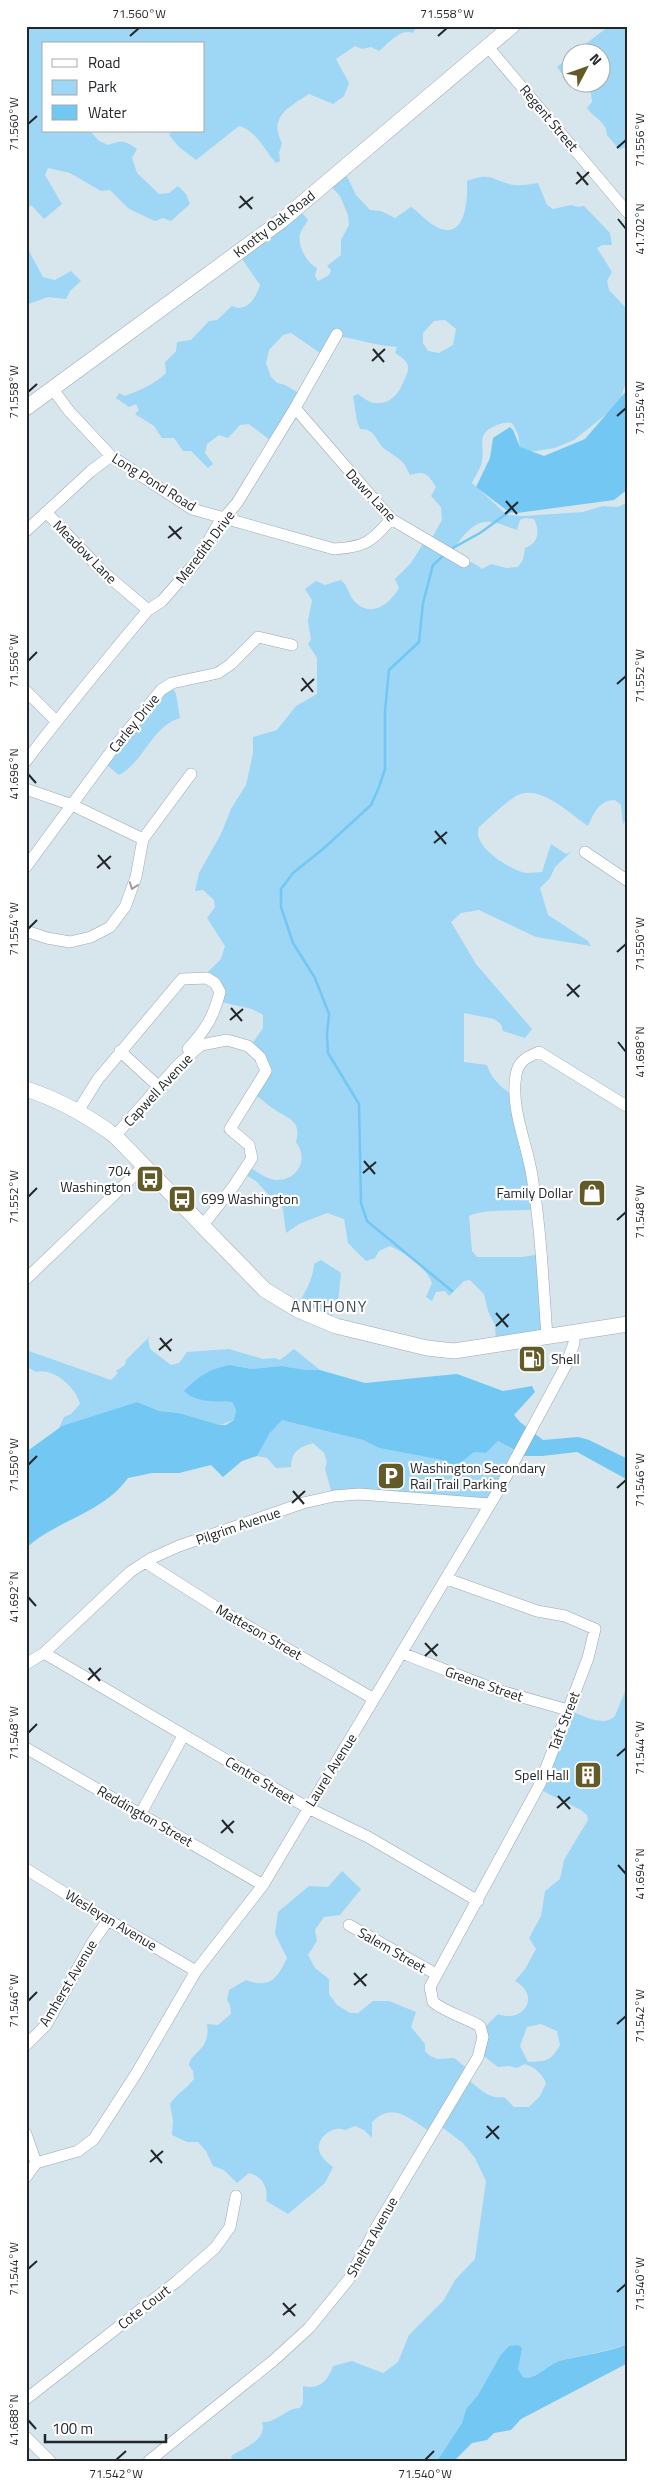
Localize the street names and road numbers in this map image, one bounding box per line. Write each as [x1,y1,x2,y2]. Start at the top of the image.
street label: Regent Street [515,80,584,156]
street label: Knotty Oak Road [228,185,319,262]
street label: Long Pond Road [108,447,200,516]
street label: Dawn Lane [341,464,401,526]
street label: Meredith Drive [170,506,239,588]
street label: Meadow Lane [49,515,122,588]
street label: Carley Drive [103,689,164,757]
street label: Capwell Avenue [118,1049,197,1131]
street label: Pilgrim Avenue [193,1501,283,1550]
street label: Matteson Street [212,1598,306,1665]
street label: Greene Street [442,1660,526,1707]
street label: Taft Street [543,1688,584,1753]
street label: Laurel Avenue [300,1729,361,1811]
street label: Centre Street [221,1751,299,1809]
street label: Reddington Street [94,1780,197,1851]
street label: Wesleyan Avenue [61,1884,161,1955]
street label: Salem Street [354,1922,430,1978]
street label: Amherst Avenue [33,1935,102,2030]
street label: Sheltra Avenue [341,2193,402,2281]
street label: Cote Court [113,2279,175,2334]

